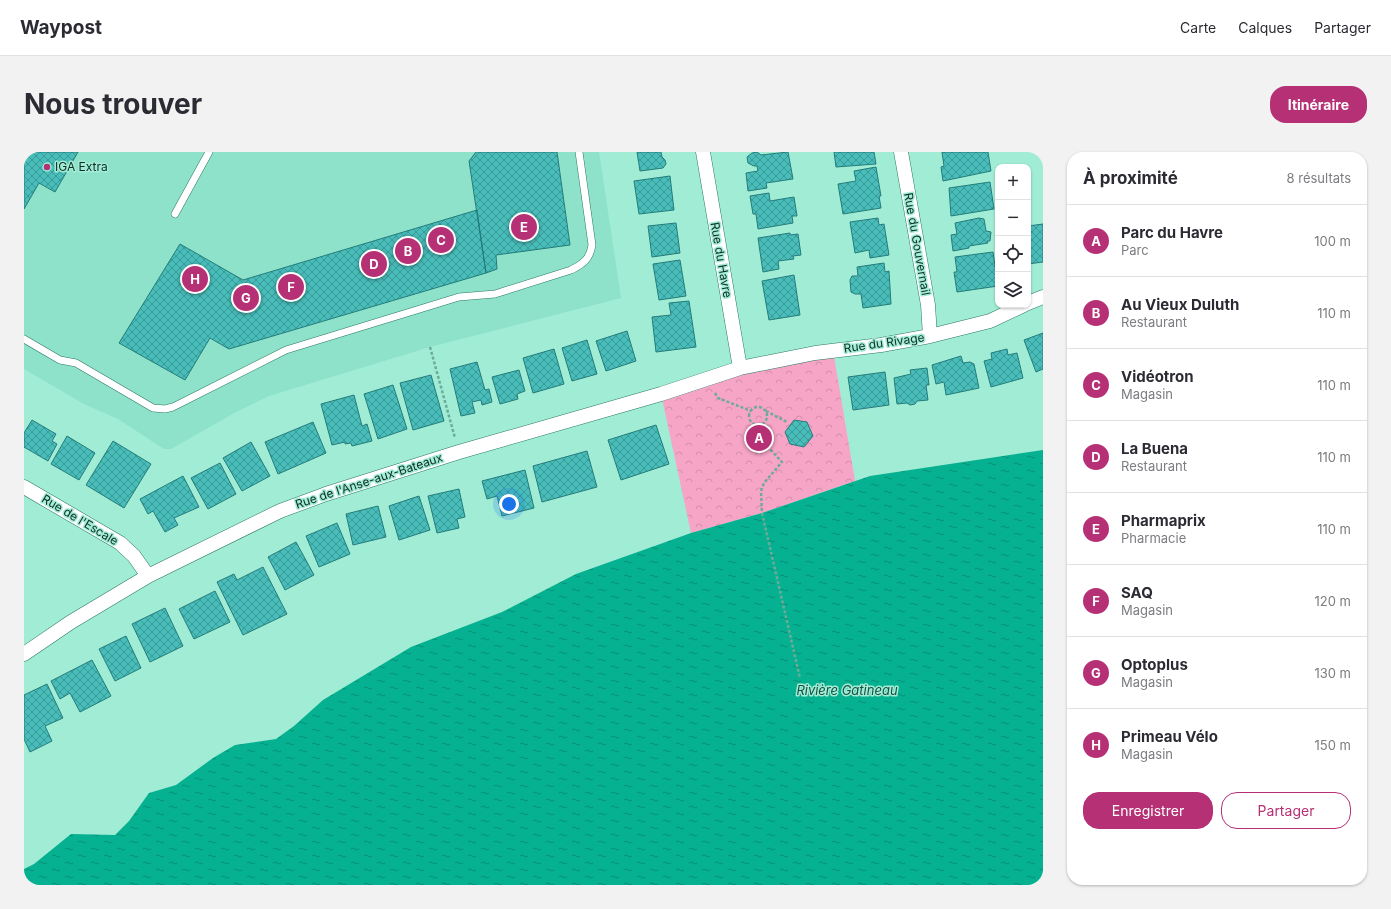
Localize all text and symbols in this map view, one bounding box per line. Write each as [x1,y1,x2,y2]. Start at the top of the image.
text: Waypost [20,16,102,39]
text: Carte [1180,19,1216,36]
text: Calques [1238,19,1292,36]
text: Partager [1314,19,1371,36]
button: Itinéraire [1270,86,1367,123]
text: Nous trouver [24,87,202,121]
place label: IGA Extra [55,159,108,174]
marker: IGA Extra [42,162,52,172]
map controls [995,164,1031,308]
button: + [995,164,1031,200]
text: À proximité [1083,168,1178,188]
text: 8 résultats [1287,170,1351,186]
street label: Rue du Gouvernail [901,191,934,296]
button: − [995,200,1031,236]
pin: E [511,212,537,242]
street label: Rue du Havre [707,221,736,299]
text: Parc du Havre [1121,223,1223,242]
pin: C [428,225,454,255]
text: A [1091,233,1101,249]
text: 100 m [1314,233,1351,249]
pin: B [395,236,421,266]
button: locate [995,236,1031,272]
text: Parc [1121,242,1149,258]
pin: D [361,249,387,279]
pin: H [182,264,208,294]
pin: F [278,272,304,302]
button: layers [995,272,1031,308]
pin: G [233,283,259,313]
text: Au Vieux Duluth [1121,295,1239,314]
text: B [1092,305,1100,321]
text: 110 m [1317,305,1351,321]
text: Restaurant [1121,314,1187,330]
street label: Rue du Rivage [843,329,925,356]
text: Vidéotron [1121,367,1194,386]
text: C [1091,377,1101,393]
text: 110 m [1317,377,1351,393]
text: Magasin [1121,386,1173,402]
pin: A [746,423,772,453]
text: La Buena [1121,439,1188,458]
street label: Rue de l'Anse-aux-Bateaux [293,449,445,511]
text: D [1091,449,1101,465]
text: 110 m [1317,449,1351,465]
text: Restaurant [1121,458,1187,474]
street label: Rue de l'Escale [39,491,121,548]
your location [499,494,519,514]
text: Pharmaprix [1121,511,1206,530]
text: E [1092,521,1100,537]
text: 110 m [1317,521,1351,537]
text: Pharmacie [1121,530,1186,546]
text: SAQ [1121,583,1153,602]
text: F [1092,593,1100,609]
text: 120 m [1315,593,1351,609]
text: Magasin [1121,602,1173,618]
text: Optoplus [1121,655,1188,674]
text: G [1091,665,1101,681]
text: 130 m [1314,665,1351,681]
text: Magasin [1121,674,1173,690]
water label: Rivière Gatineau [796,682,898,698]
text: Primeau Vélo [1121,727,1218,746]
text: H [1091,737,1101,753]
text: 150 m [1315,737,1351,753]
text: Magasin [1121,746,1173,762]
button: Enregistrer [1083,792,1213,829]
button: Partager [1221,792,1351,829]

